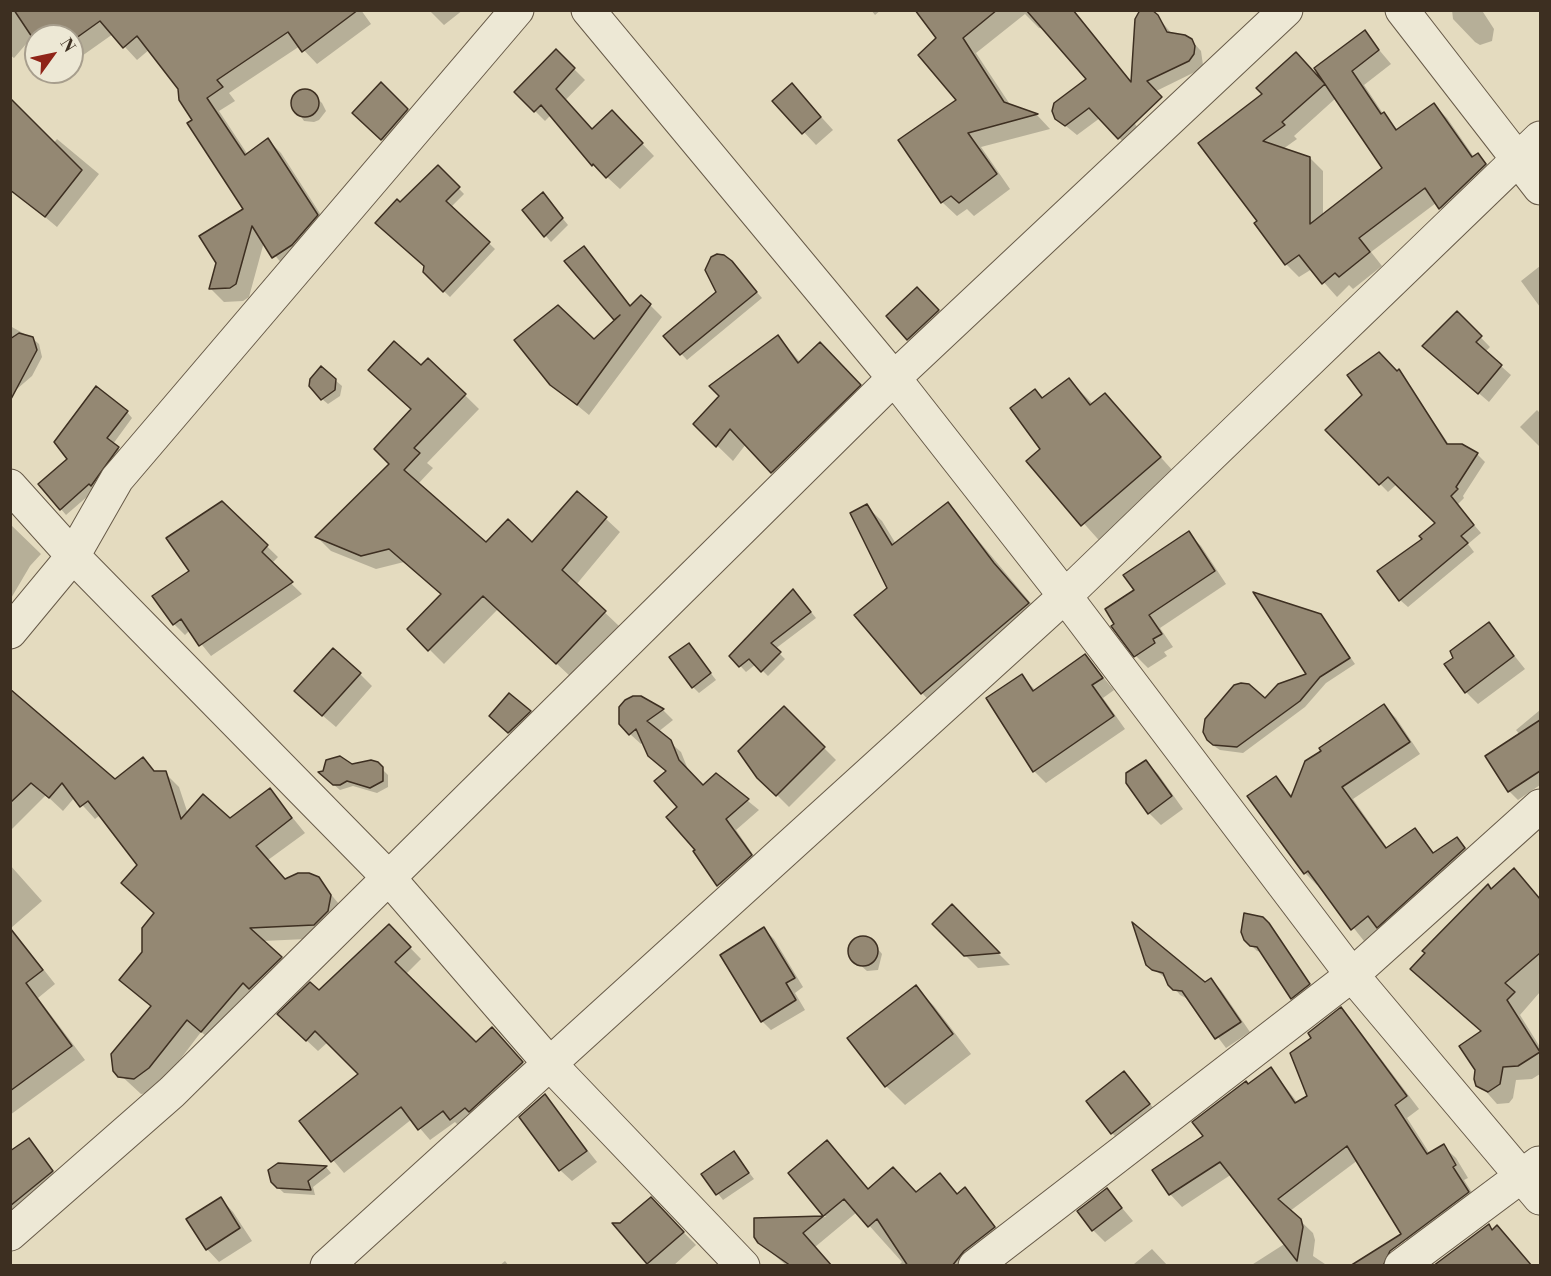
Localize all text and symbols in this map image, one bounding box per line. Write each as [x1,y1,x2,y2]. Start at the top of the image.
north arrow [24,24,84,84]
text: N [56,35,79,56]

